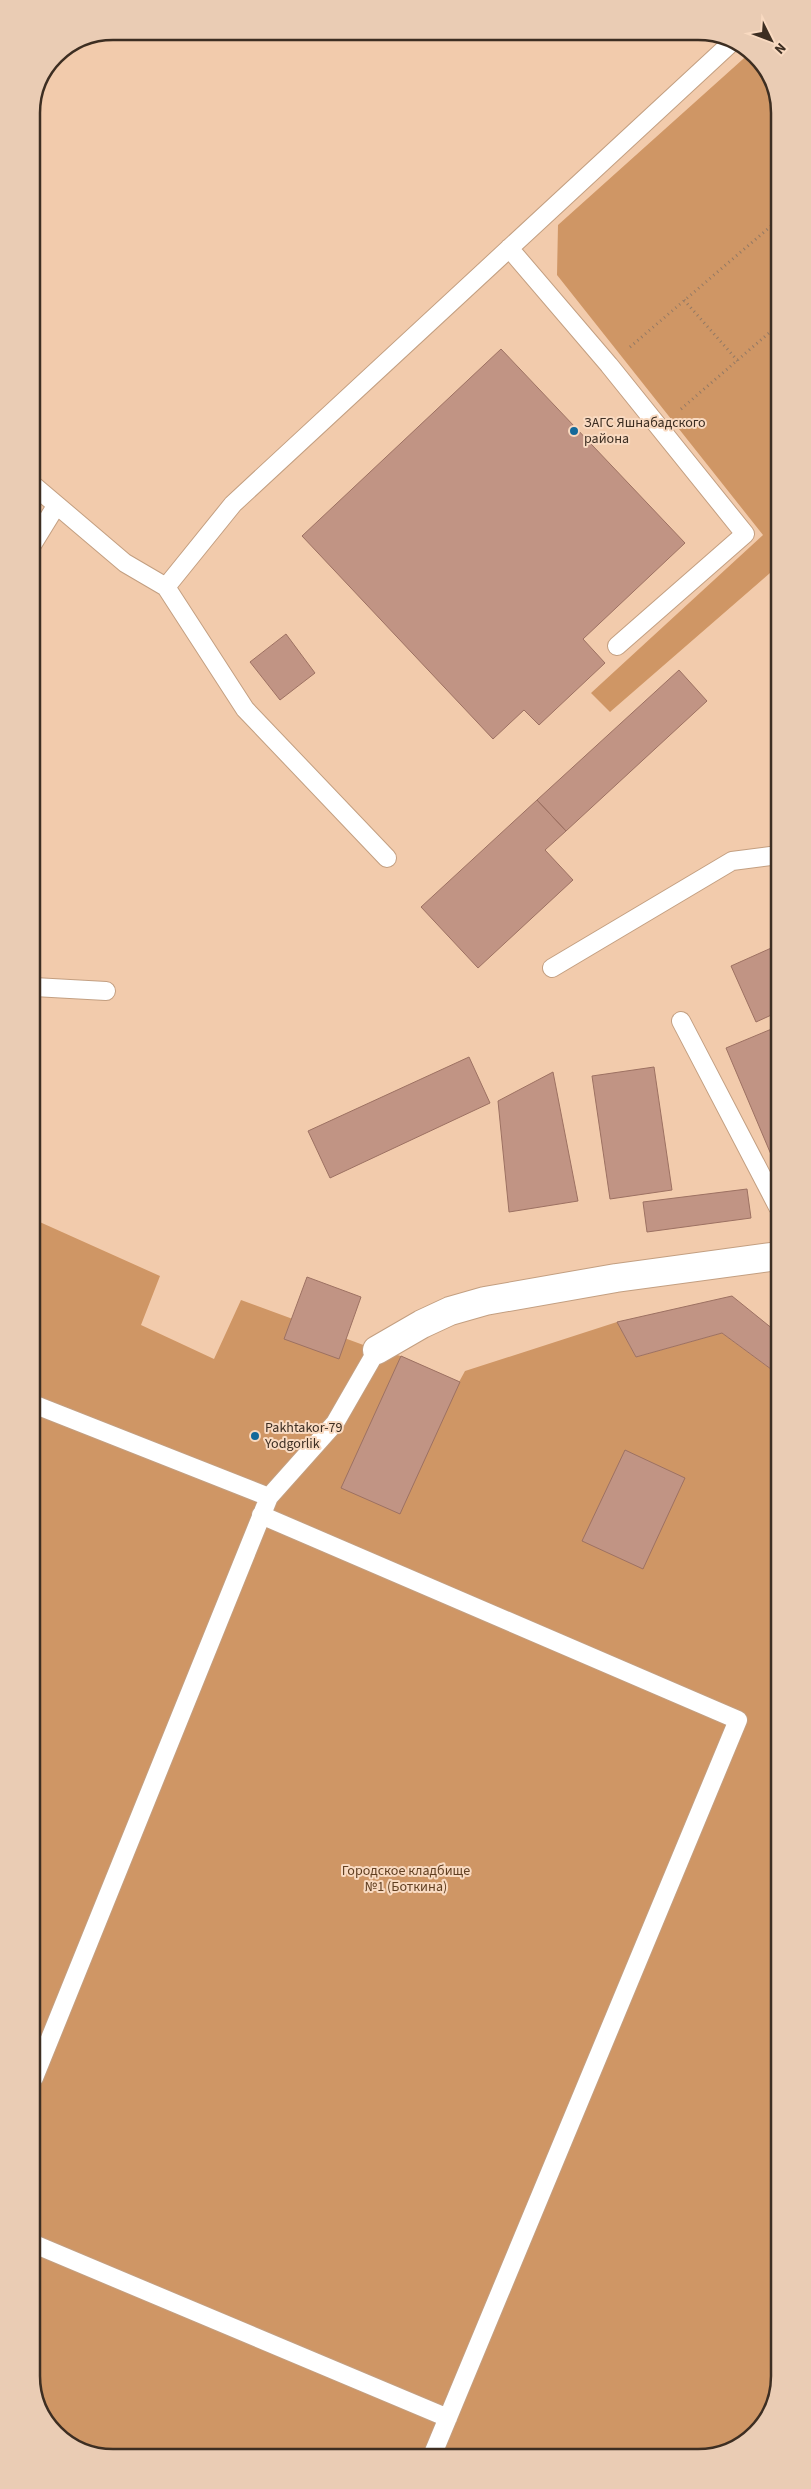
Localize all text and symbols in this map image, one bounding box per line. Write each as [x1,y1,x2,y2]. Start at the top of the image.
north arrow [746,15,796,65]
text: N [769,38,790,58]
place label: ЗАГС Яшнабадского района [584,413,706,449]
marker: ЗАГС Яшнабадского района [568,425,580,437]
place label: Pakhtakor-79 Yodgorlik [264,1418,343,1454]
marker: Pakhtakor-79 Yodgorlik [249,1430,261,1442]
park label: Городское кладбище №1 (Боткина) [342,1861,470,1897]

